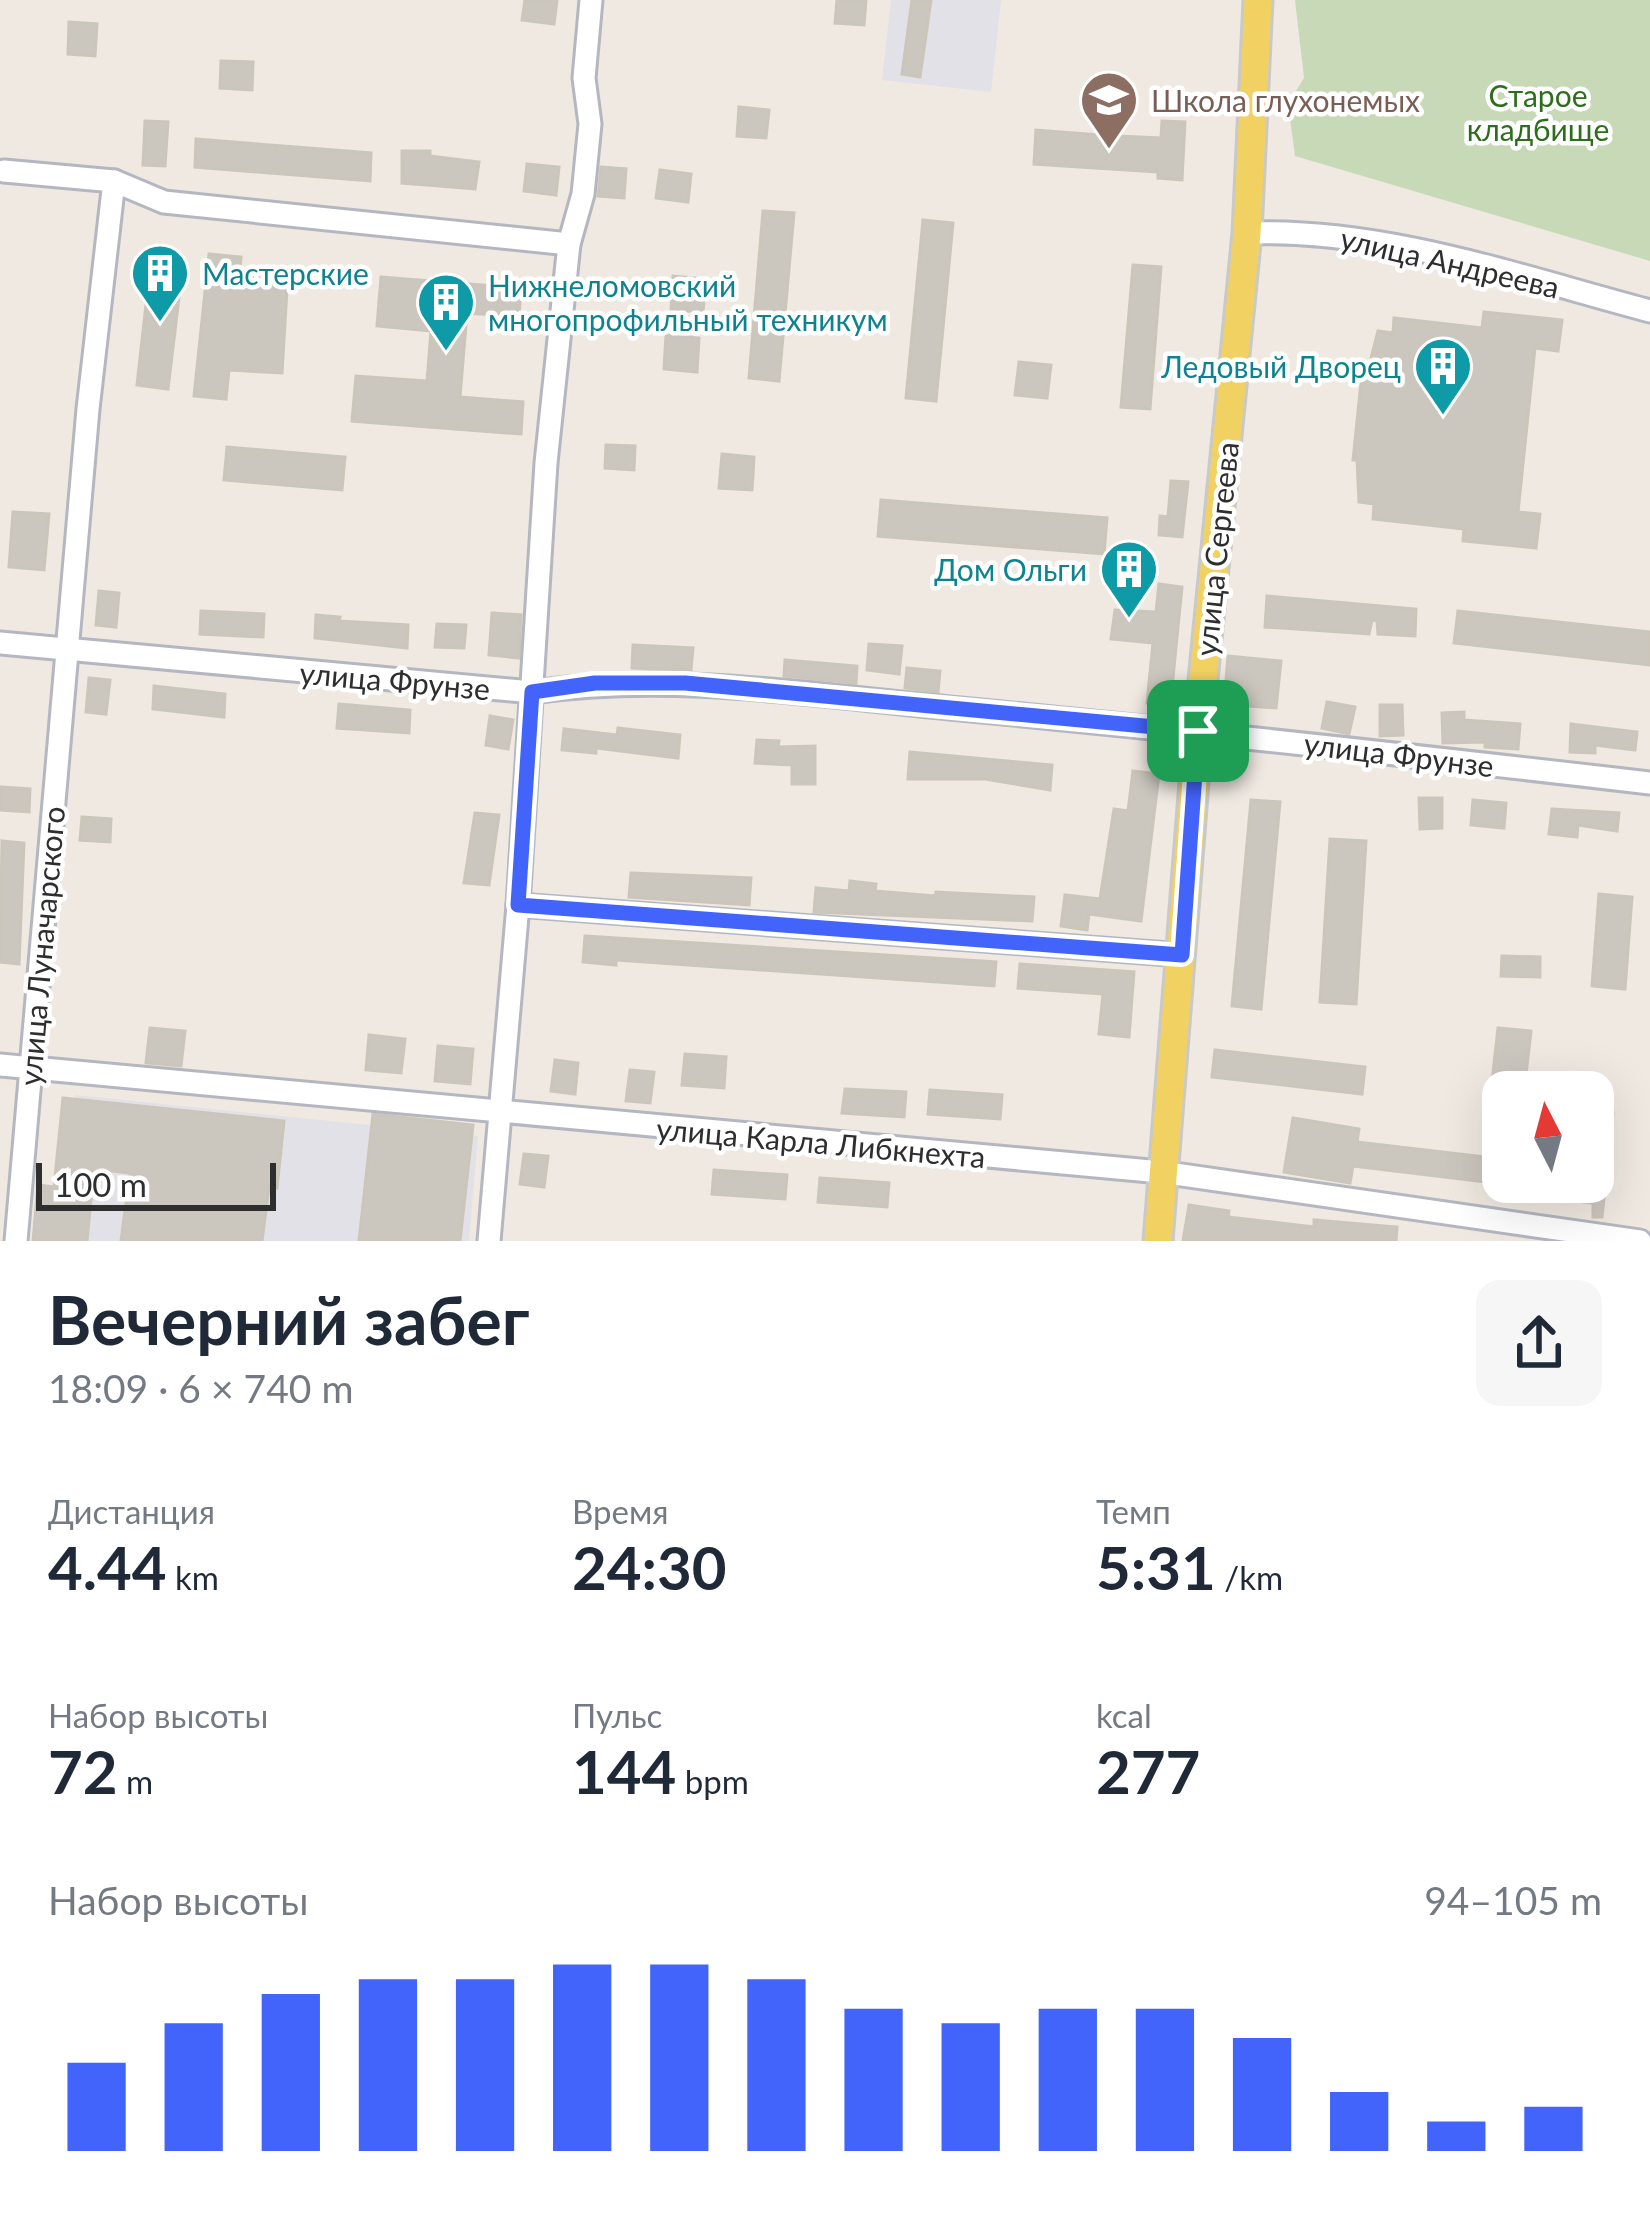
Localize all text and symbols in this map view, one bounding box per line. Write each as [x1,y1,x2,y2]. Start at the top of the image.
school or university icon: Школа глухонемых [1078,69,1140,151]
park label: Старое кладбище [1467,77,1609,147]
place label: Школа глухонемых [1151,82,1420,118]
street label: улица Андреева [1337,219,1563,305]
building icon: Мастерские [129,242,191,324]
place label: Мастерские [202,255,369,291]
place label: Нижнеломовский многопрофильный техникум [488,267,888,337]
building icon: Нижнеломовский многопрофильный техникум [415,271,477,353]
building icon: Ледовый Дворец [1412,335,1474,417]
place label: Ледовый Дворец [1160,348,1401,384]
street label: улица Сергеева [1187,440,1245,658]
building icon: Дом Ольги [1098,538,1160,620]
place label: Дом Ольги [934,551,1087,587]
street label: улица Фрунзе [298,654,492,706]
pin [1147,680,1249,782]
icon: arrive [1165,698,1231,764]
street label: улица Фрунзе [1302,725,1496,783]
street label: улица Луначарского [11,805,71,1087]
north arrow [1482,1071,1614,1203]
map controls [1482,1071,1614,1203]
street label: улица Карла Либкнехта [655,1110,987,1174]
scale bar [36,1157,276,1210]
text: 100 m [54,1164,147,1204]
text: Вечерний забег [48,1280,530,1359]
button: share [1476,1280,1602,1406]
text: 18:09 · 6 × 740 m [48,1365,353,1411]
text: Дистанция [48,1491,215,1531]
text: Время [572,1491,668,1531]
text: Темп [1096,1491,1171,1531]
text: 4.44 [48,1531,167,1603]
text: 24:30 [572,1531,727,1603]
text: 5:31 [1096,1531,1216,1603]
text: km [167,1557,219,1597]
text: /km [1216,1557,1283,1597]
text: Набор высоты [48,1695,268,1735]
text: Пульс [572,1695,662,1735]
text: kcal [1096,1695,1152,1735]
text: 72 [48,1735,118,1807]
text: 144 [572,1735,676,1807]
text: 277 [1096,1735,1200,1807]
text: m [118,1761,153,1801]
text: bpm [676,1761,749,1801]
text: Набор высоты [48,1877,308,1923]
text: 94–105 m [1424,1877,1602,1923]

